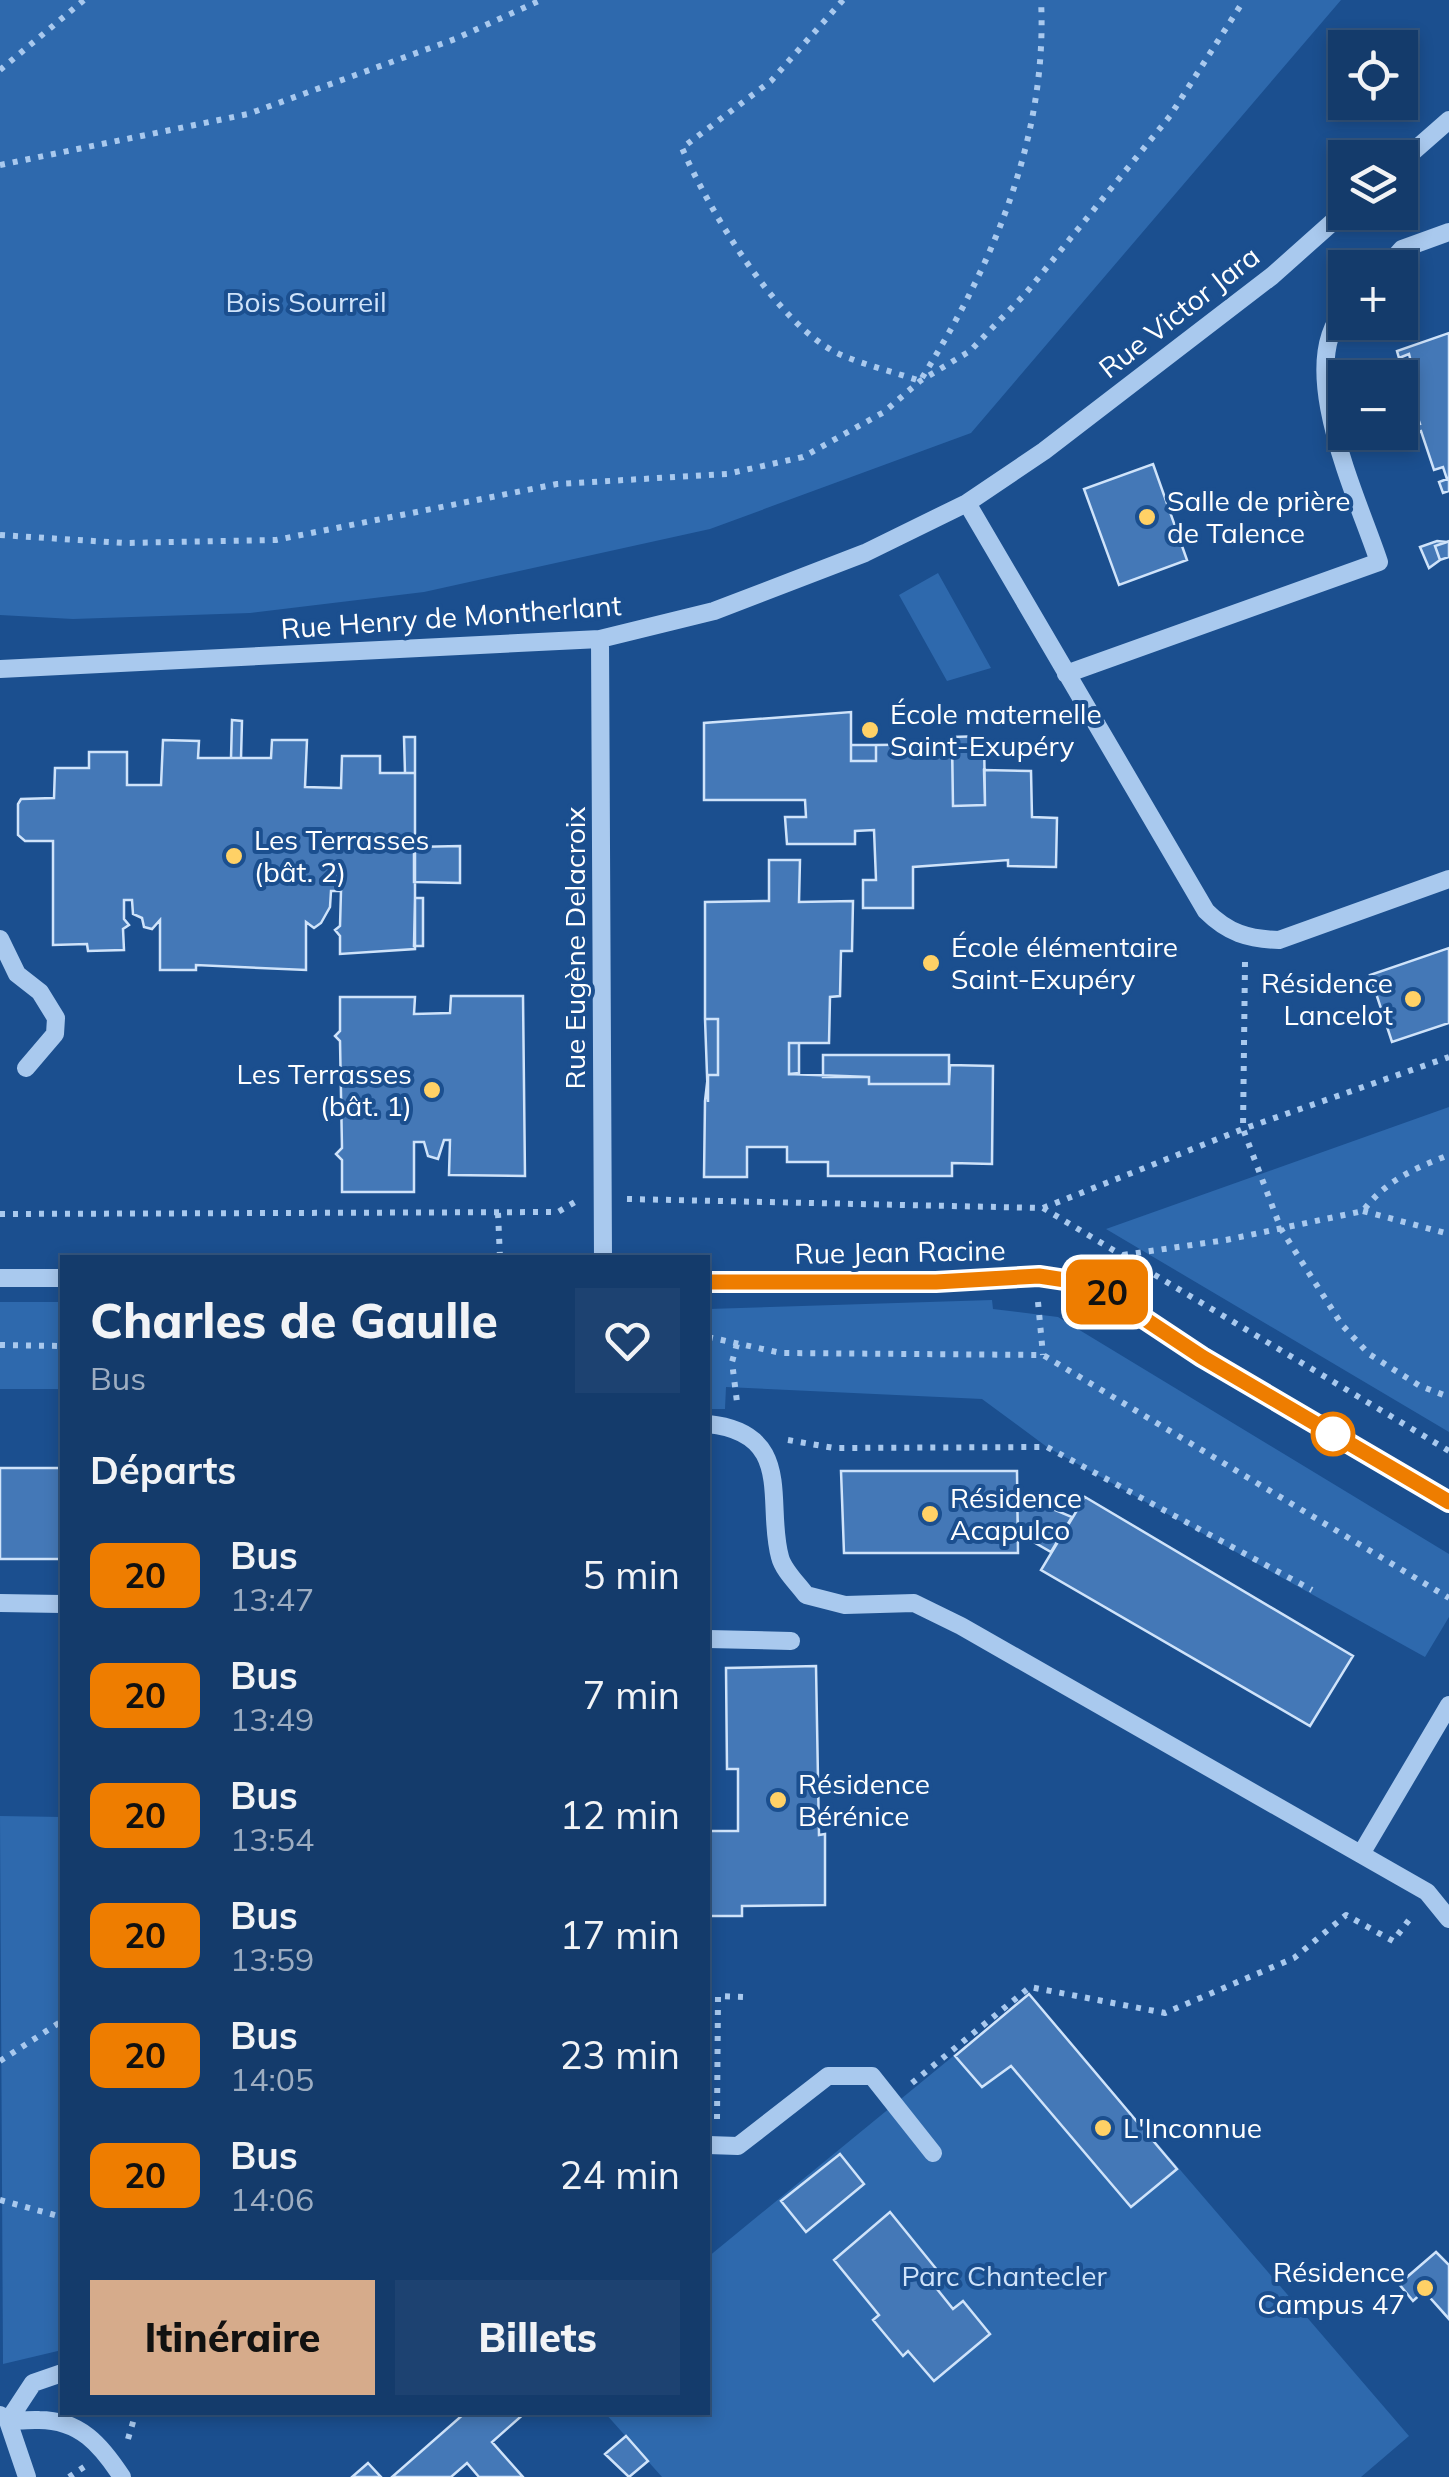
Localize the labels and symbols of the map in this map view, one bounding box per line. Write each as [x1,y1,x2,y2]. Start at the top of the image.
street label: Rue Victor Jara [1091,238,1266,385]
park label: Bois Sourreil [225,284,387,319]
place label: Salle de prière de Talence [1167,483,1351,550]
marker: Salle de prière de Talence [1136,506,1158,528]
street label: Rue Henry de Montherlant [279,587,623,646]
place label: École maternelle Saint-Exupéry [890,696,1102,763]
marker: École maternelle Saint-Exupéry [859,719,881,741]
street label: Rue Eugène Delacroix [557,807,592,1089]
place label: Les Terrasses (bât. 2) [254,822,429,889]
marker: Les Terrasses (bât. 2) [223,845,245,867]
place label: École élémentaire Saint-Exupéry [951,929,1178,996]
marker: École élémentaire Saint-Exupéry [920,952,942,974]
place label: Résidence Lancelot [1261,965,1393,1032]
marker: Résidence Lancelot [1402,988,1424,1010]
place label: Les Terrasses (bât. 1) [237,1056,412,1123]
marker: Les Terrasses (bât. 1) [421,1079,443,1101]
street label: Rue Jean Racine [794,1232,1006,1271]
line badge: 20 [1062,1260,1152,1324]
unlabelled marker [1312,1413,1354,1455]
place label: Résidence Acapulco [950,1480,1082,1547]
marker: Résidence Acapulco [919,1503,941,1525]
place label: Résidence Bérénice [798,1766,930,1833]
marker: Résidence Bérénice [767,1789,789,1811]
place label: L'Inconnue [1123,2110,1262,2145]
marker: L'Inconnue [1092,2117,1114,2139]
place label: Résidence Campus 47 [1257,2254,1405,2321]
park label: Parc Chantecler [901,2258,1107,2293]
marker: Résidence Campus 47 [1414,2277,1436,2299]

